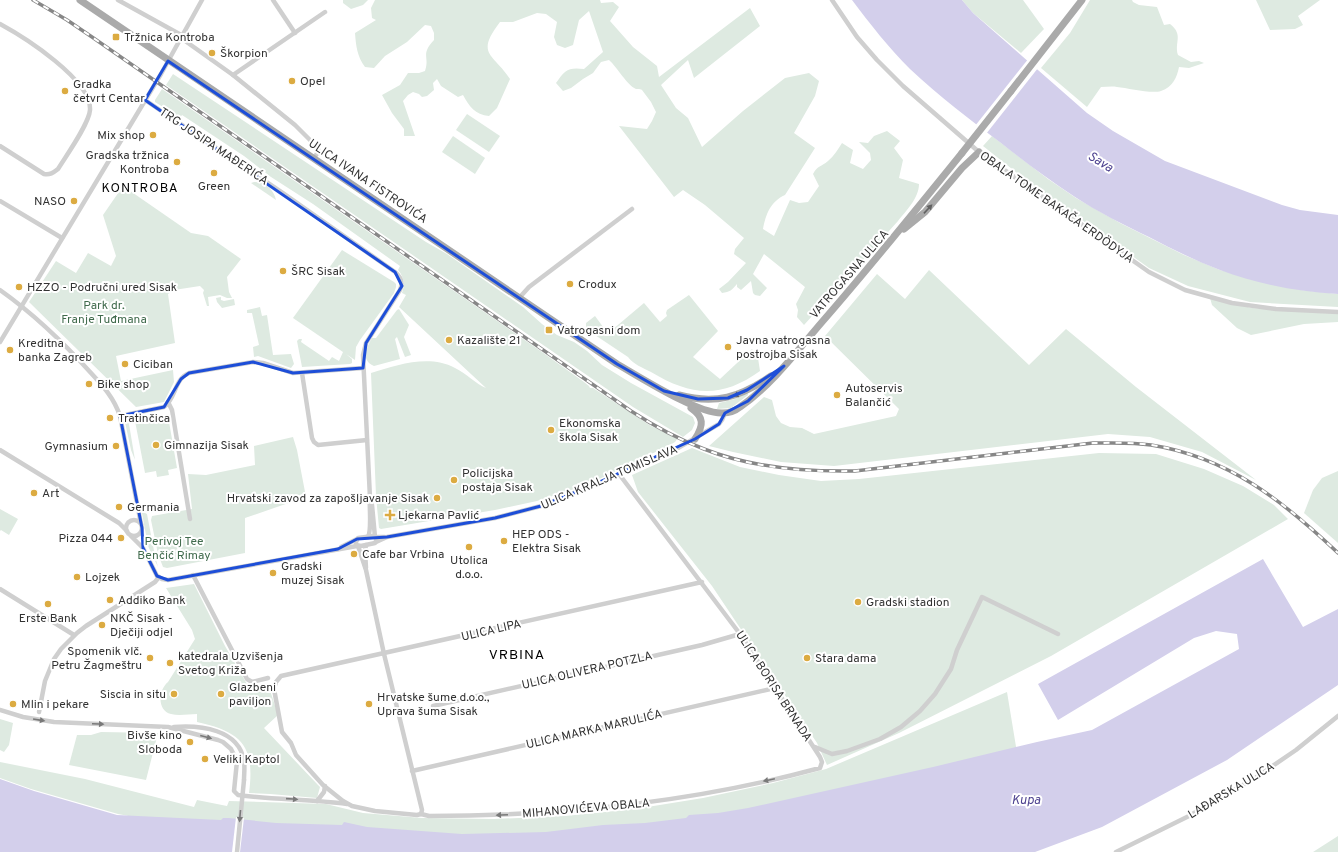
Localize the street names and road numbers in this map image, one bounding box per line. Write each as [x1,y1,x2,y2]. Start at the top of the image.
street label: TRG JOSIPA MAĐERIĆA [156,104,271,189]
street label: ULICA IVANA FISTROVIĆA [305,136,430,228]
street label: OBALA TOME BAKAČA ERDÖDYJA [976,148,1137,267]
street label: VATROGASNA ULICA [807,227,893,323]
street label: ULICA KRALJA TOMISLAVA [539,442,680,514]
street label: ULICA LIPA [460,616,523,646]
street label: ULICA BORISA BRNADA [731,628,815,745]
street label: ULICA OLIVERA POTZLA [520,648,654,694]
street label: ULICA MARKA MARULIĆA [525,707,664,753]
street label: LAĐARSKA ULICA [1185,759,1278,823]
street label: MIHANOVIĆEVA OBALA [522,795,651,823]

